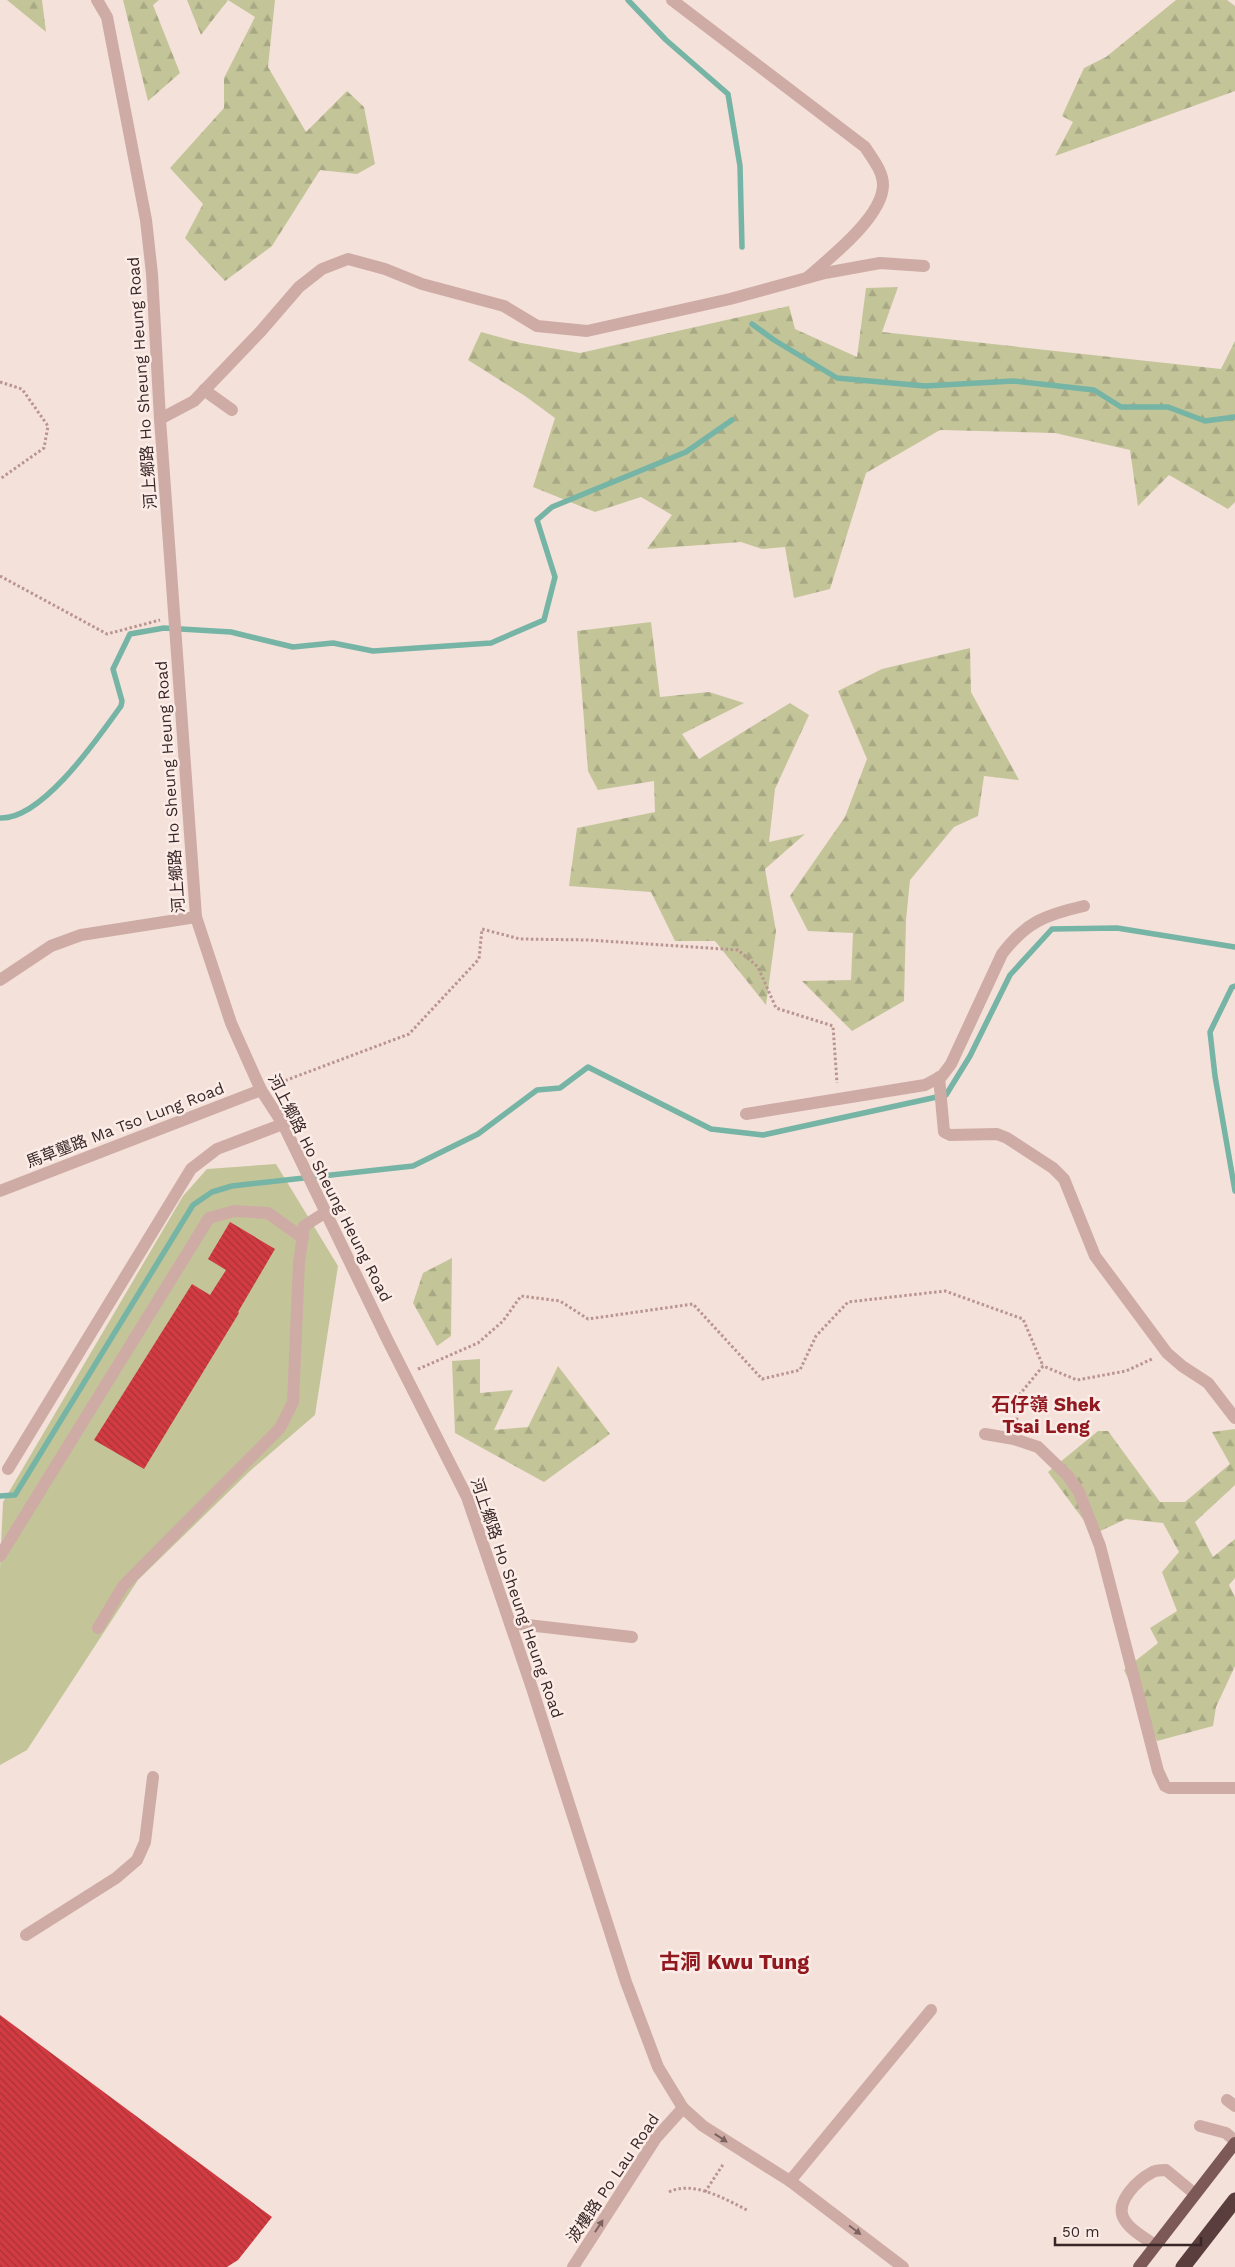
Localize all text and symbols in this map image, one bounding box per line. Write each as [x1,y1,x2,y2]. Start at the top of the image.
street label: 河上鄉路 Ho Sheung Heung Road [124,256,160,510]
street label: 河上鄉路 Ho Sheung Heung Road [152,660,188,914]
street label: 河上鄉路 Ho Sheung Heung Road [264,1071,396,1305]
street label: 馬草壟路 Ma Tso Lung Road [23,1078,227,1172]
district label: 石仔嶺 Shek Tsai Leng [991,1393,1101,1438]
street label: 河上鄉路 Ho Sheung Heung Road [467,1475,567,1721]
district label: 古洞 Kwu Tung [659,1949,809,1974]
street label: 波樓路 Po Lau Road [563,2110,663,2246]
one-way arrow [715,2133,728,2142]
scale bar [1055,2214,1201,2246]
one-way arrow [595,2219,604,2233]
text: 50 m [1062,2223,1099,2241]
one-way arrow [848,2225,862,2235]

